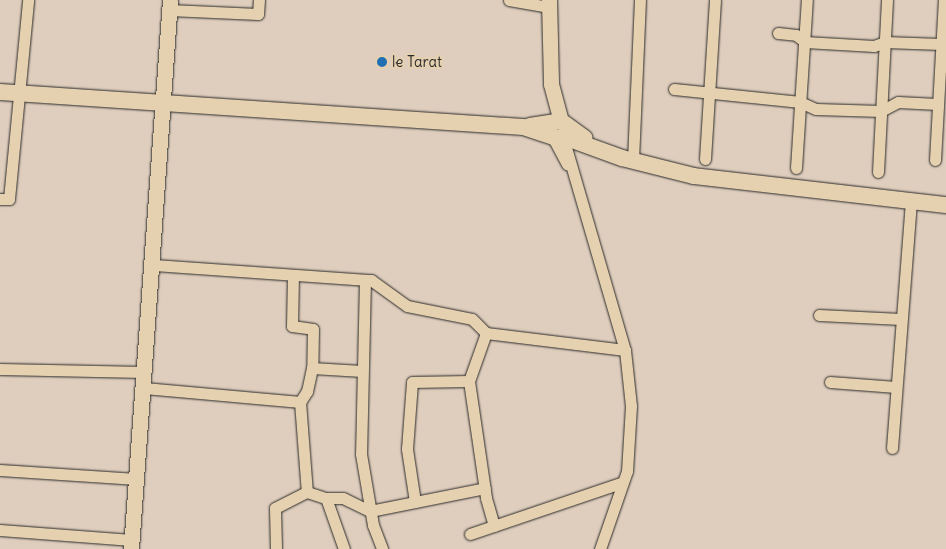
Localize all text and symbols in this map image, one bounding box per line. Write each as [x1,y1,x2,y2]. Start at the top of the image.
place label: le Tarat [392,53,442,71]
marker: le Tarat [376,56,388,68]

